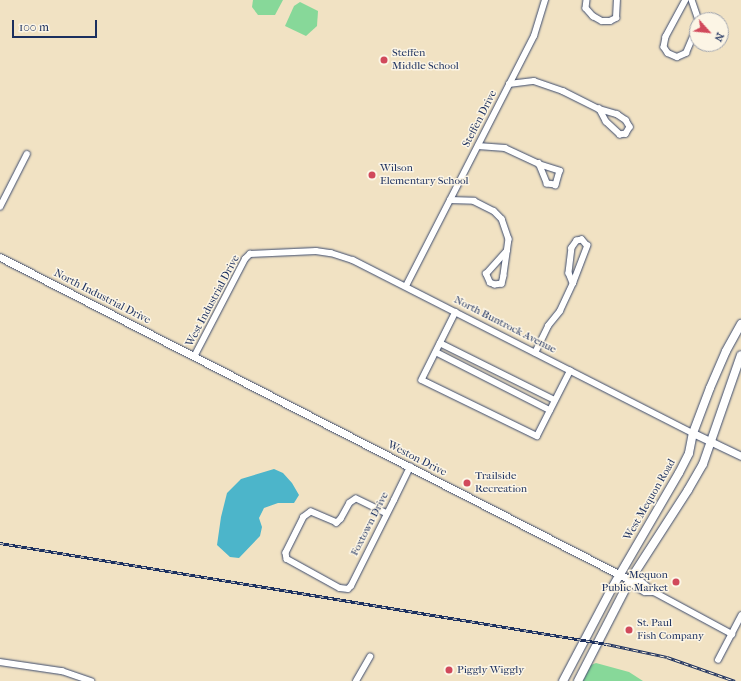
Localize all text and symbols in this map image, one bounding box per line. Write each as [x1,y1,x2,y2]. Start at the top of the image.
scale bar [14,12,99,38]
north arrow [689,12,729,52]
text: 100 m [19,20,49,34]
text: N [712,31,727,44]
place label: Steffen Middle School [392,47,459,73]
marker: Steffen Middle School [379,55,389,65]
street label: Steffen Drive [460,88,500,150]
place label: Wilson Elementary School [380,162,469,188]
marker: Wilson Elementary School [367,170,377,180]
street label: West Industrial Drive [183,253,243,349]
street label: North Industrial Drive [51,267,153,327]
street label: North Buntrock Avenue [452,293,558,357]
street label: Weston Drive [385,438,449,480]
street label: West Mequon Road [621,457,679,543]
place label: Trailside Recreation [475,470,527,496]
marker: Trailside Recreation [462,478,472,488]
street label: Foxtown Drive [348,490,392,558]
place label: Mequon Public Market [602,569,668,595]
marker: Mequon Public Market [671,577,681,587]
place label: St. Paul Fish Company [637,617,704,643]
marker: St. Paul Fish Company [624,625,634,635]
place label: Piggly Wiggly [457,663,524,677]
marker: Piggly Wiggly [444,665,454,675]

